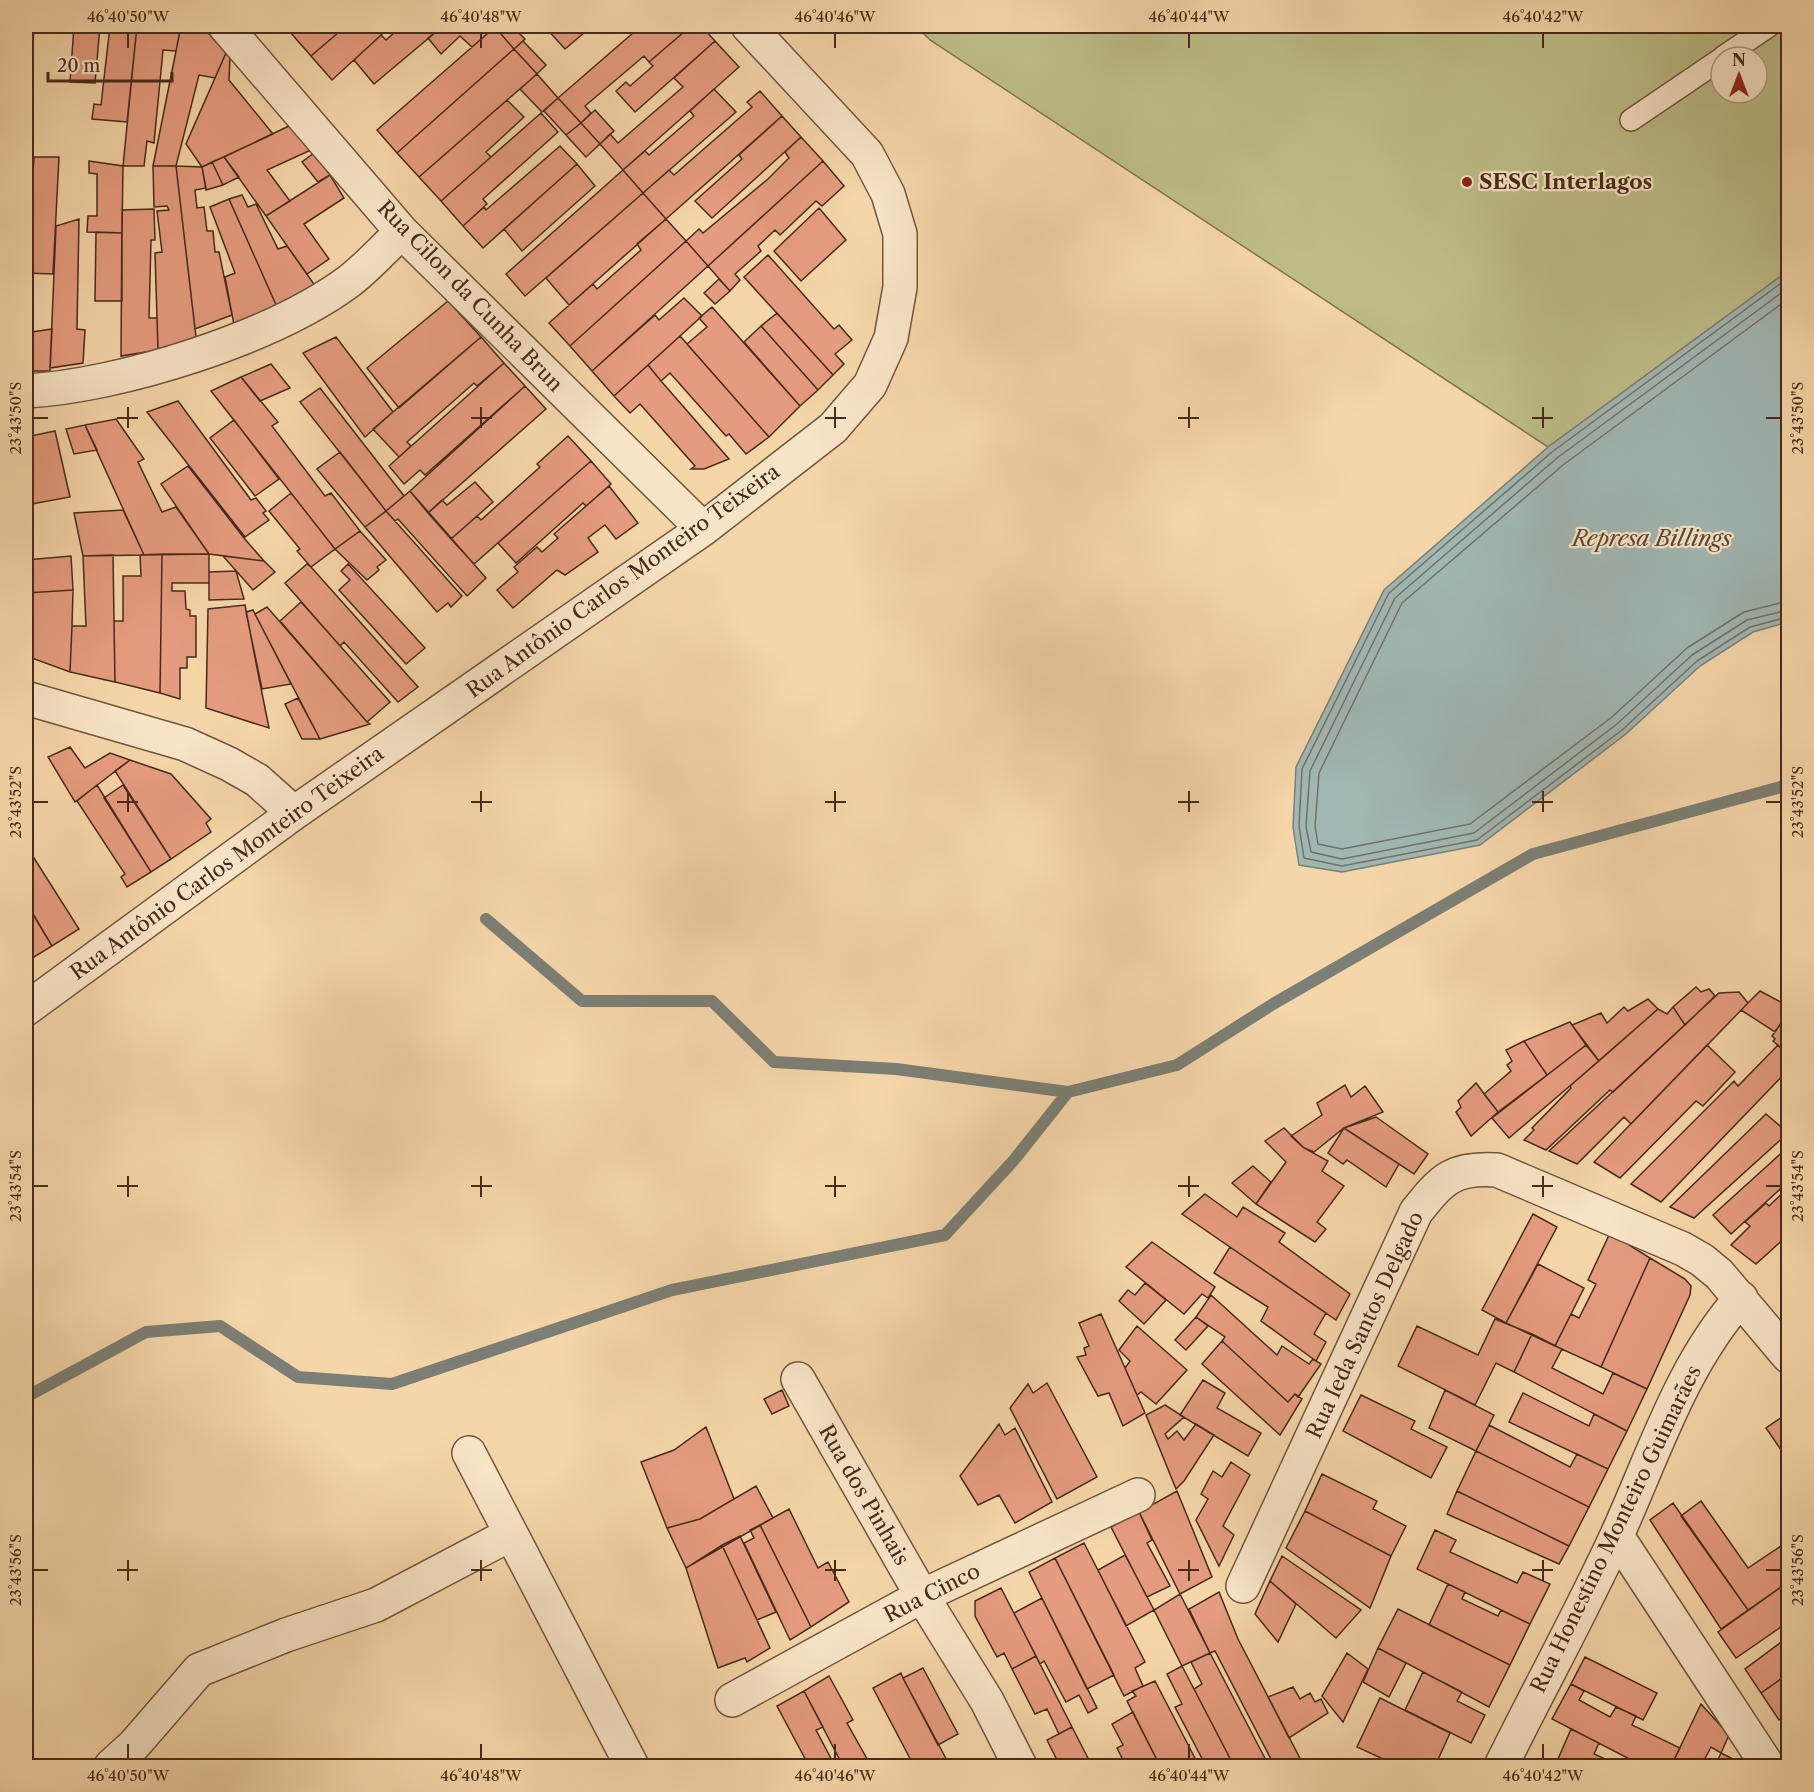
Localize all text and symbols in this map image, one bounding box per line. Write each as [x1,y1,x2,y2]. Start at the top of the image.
text: 46°40'50"W [87,7,170,26]
text: 46°40'48"W [440,7,522,26]
text: 46°40'46"W [795,7,876,26]
text: 46°40'44"W [1149,7,1230,26]
text: 46°40'42"W [1502,7,1584,26]
scale bar [48,45,172,83]
north arrow [1709,45,1769,105]
text: N [1732,50,1746,70]
text: 20 m [57,55,101,77]
place label: SESC Interlagos [1479,169,1652,194]
marker: SESC Interlagos [1460,175,1474,189]
street label: Rua Cilon da Cunha Brun [373,195,568,396]
text: 23°43'50"S [6,381,25,455]
text: 23°43'50"S [1788,381,1807,455]
street label: Rua Antônio Carlos Monteiro Teixeira [461,458,785,703]
water label: Represa Billings [1570,525,1732,552]
street label: Rua Antônio Carlos Monteiro Teixeira [65,740,389,985]
text: 23°43'52"S [6,766,25,838]
text: 23°43'52"S [1788,766,1807,838]
text: 23°43'54"S [6,1150,25,1222]
text: 23°43'54"S [1788,1150,1807,1222]
street label: Rua Ieda Santos Delgado [1301,1207,1428,1442]
street label: Rua Honestino Monteiro Guimarães [1525,1361,1706,1697]
street label: Rua dos Pinhais [814,1420,915,1570]
text: 23°43'56"S [6,1534,25,1606]
text: 23°43'56"S [1788,1534,1807,1606]
street label: Rua Cinco [880,1558,984,1627]
text: 46°40'50"W [87,1766,170,1785]
text: 46°40'48"W [440,1766,522,1785]
text: 46°40'46"W [795,1766,876,1785]
text: 46°40'44"W [1149,1766,1230,1785]
text: 46°40'42"W [1502,1766,1584,1785]

